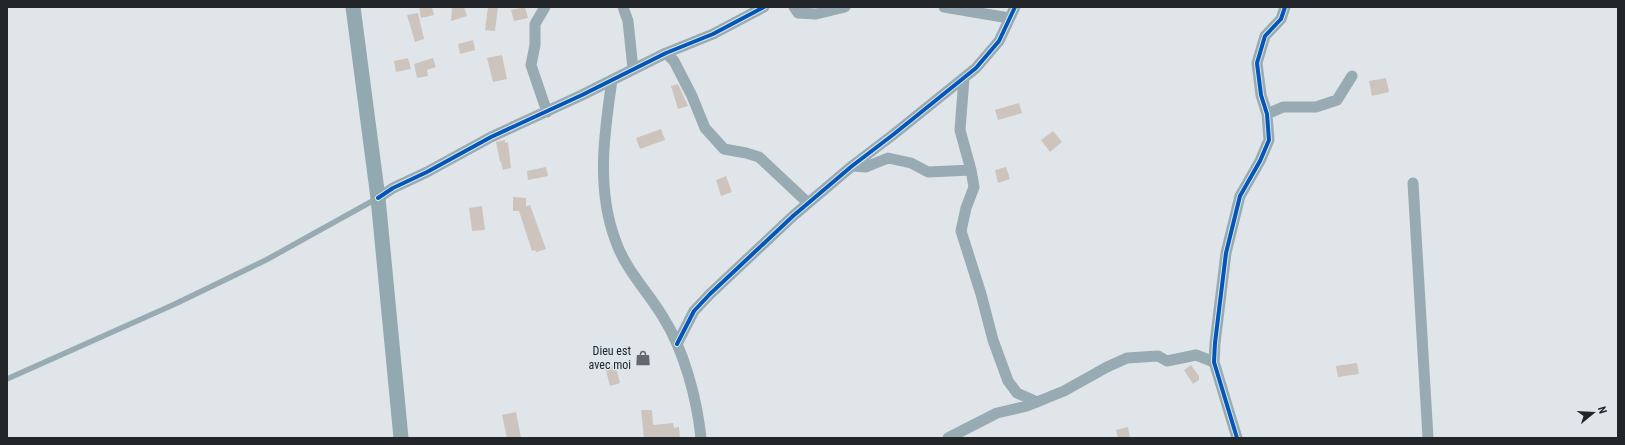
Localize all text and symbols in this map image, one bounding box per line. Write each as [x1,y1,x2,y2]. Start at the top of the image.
place label: Dieu est avec moi [589,344,631,372]
shop icon: Dieu est avec moi [634,349,652,367]
north arrow [1573,393,1613,433]
text: N [1595,405,1609,416]

